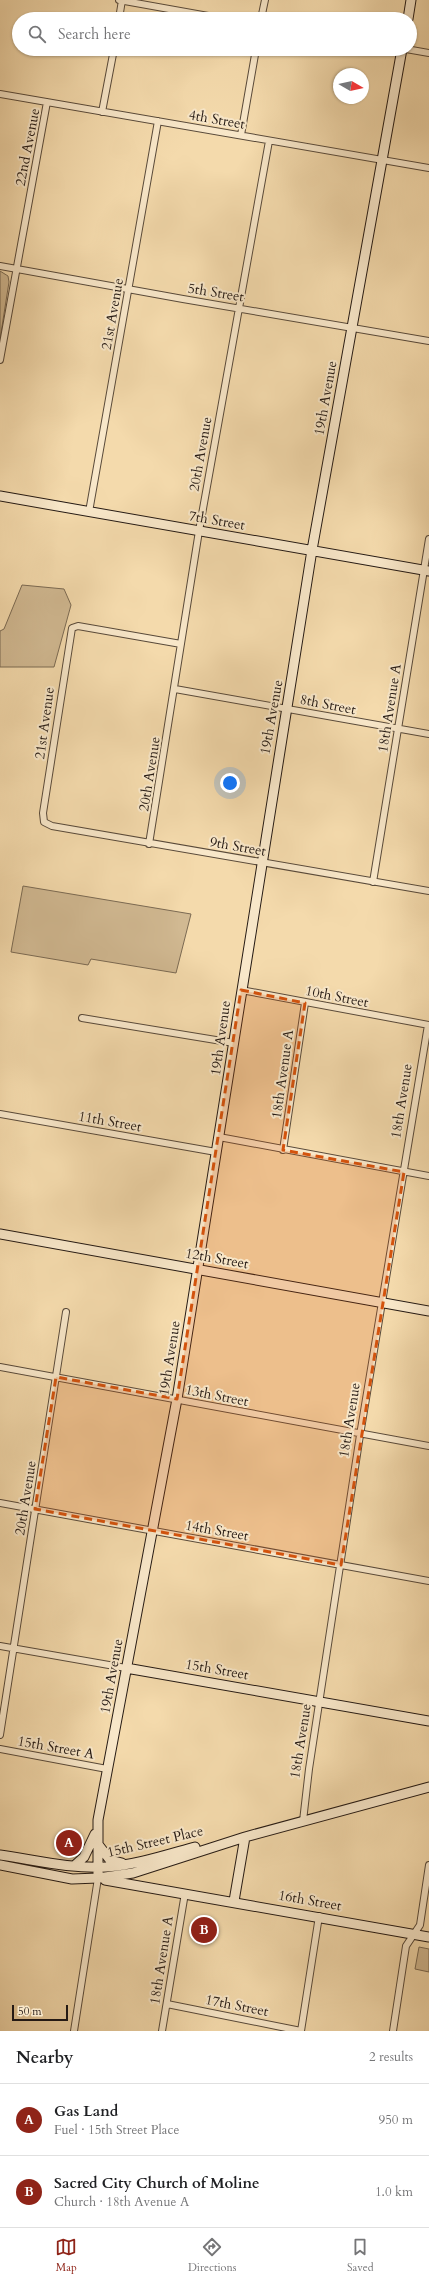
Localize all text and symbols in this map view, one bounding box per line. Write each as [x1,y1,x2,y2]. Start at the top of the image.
search box [12,12,417,56]
icon: search [26,23,48,45]
text: Search here [58,24,131,44]
north arrow [333,68,369,104]
street label: 4th Street [187,105,247,134]
street label: 22nd Avenue [11,107,44,188]
street label: 21st Avenue [97,277,128,351]
street label: 5th Street [186,279,246,306]
street label: 19th Avenue [310,359,341,437]
street label: 20th Avenue [185,415,216,493]
street label: 7th Street [187,506,247,535]
street label: 18th Avenue A [373,662,406,754]
street label: 19th Avenue [256,678,287,756]
street label: 21st Avenue [30,686,59,760]
street label: 8th Street [298,690,358,719]
street label: 20th Avenue [134,735,165,813]
your location [220,773,240,793]
street label: 9th Street [208,832,268,861]
street label: 10th Street [304,981,371,1012]
street label: 19th Avenue [206,999,235,1077]
street label: 18th Avenue A [267,1028,298,1120]
street label: 18th Avenue [386,1062,417,1140]
street label: 11th Street [77,1107,144,1136]
street label: 12th Street [184,1244,251,1273]
street label: 19th Avenue [154,1319,185,1397]
street label: 13th Street [184,1380,251,1411]
street label: 18th Avenue [334,1381,365,1459]
street label: 20th Avenue [10,1459,41,1537]
street label: 14th Street [184,1516,251,1545]
street label: 19th Avenue [96,1637,127,1715]
street label: 15th Street [184,1655,251,1684]
street label: 18th Avenue [285,1702,316,1780]
street label: 15th Street A [16,1731,96,1764]
street label: 15th Street Place [105,1821,205,1862]
pin: A [56,1828,82,1858]
street label: 16th Street [277,1886,344,1915]
street label: 18th Avenue A [145,1914,178,2006]
pin: B [191,1915,217,1945]
street label: 17th Street [204,1990,271,2021]
scale bar [12,2003,68,2022]
text: 50 m [18,2004,42,2019]
text: Nearby [16,2046,73,2069]
text: 2 results [369,2048,413,2066]
text: Gas Land [54,2101,118,2121]
text: A [24,2111,34,2129]
text: 950 m [379,2111,413,2129]
text: Fuel · 15th Street Place [54,2121,179,2139]
text: Sacred City Church of Moline [54,2173,260,2193]
text: B [24,2183,34,2201]
text: 1.0 km [375,2183,413,2201]
text: Church · 18th Avenue A [54,2193,189,2211]
tab: Map [55,2236,77,2275]
tab: Directions [188,2236,236,2275]
tab: Saved [347,2236,374,2275]

